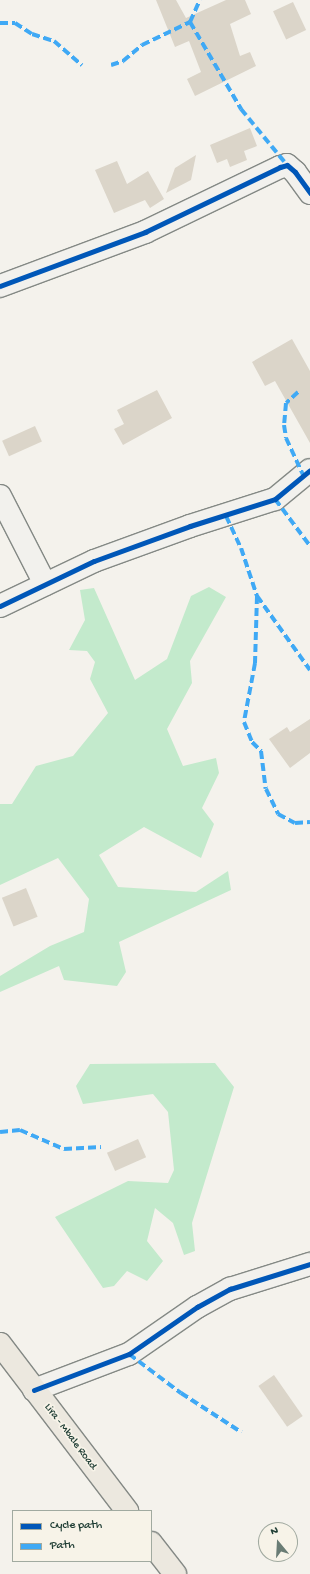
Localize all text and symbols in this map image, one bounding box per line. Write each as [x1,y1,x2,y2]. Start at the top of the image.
street label: Lira - Mbale Road [41,1401,99,1473]
legend [12,1510,152,1562]
text: Cycle path [50,1519,102,1533]
north arrow [258,1522,298,1562]
text: N [269,1525,280,1538]
text: Path [50,1539,75,1553]

